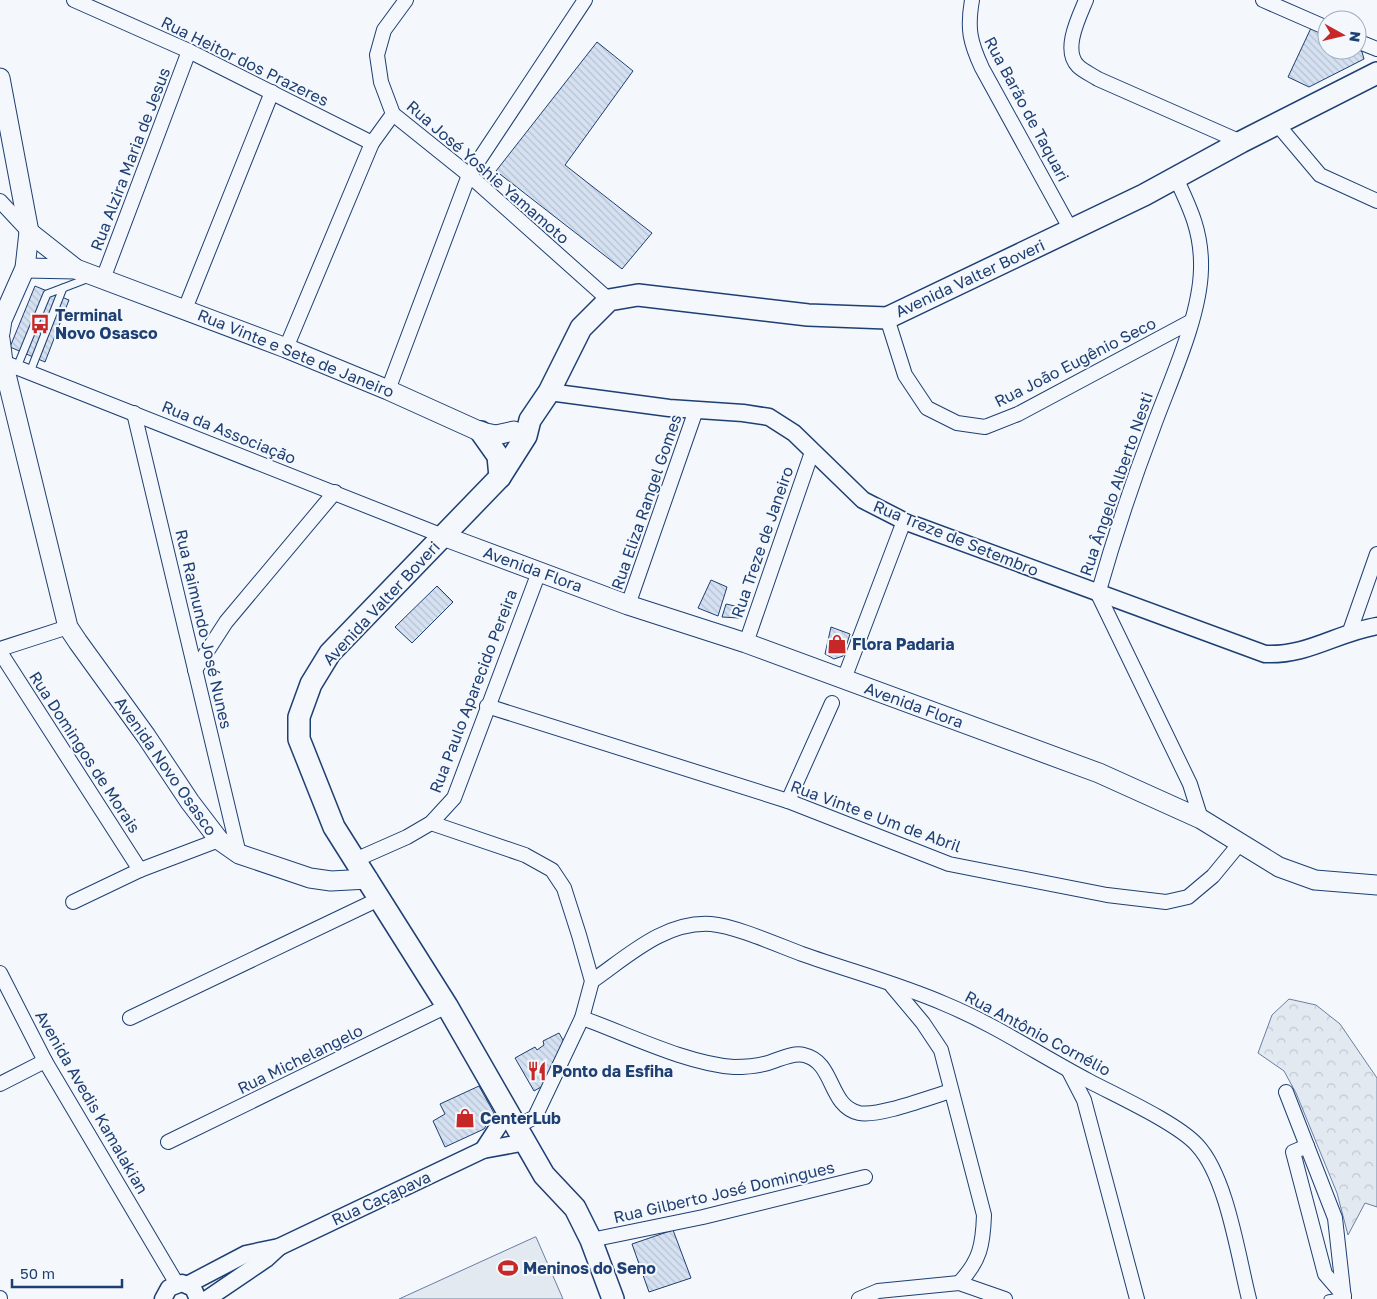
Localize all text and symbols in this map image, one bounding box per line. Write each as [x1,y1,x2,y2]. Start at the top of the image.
north arrow [1317,10,1367,60]
street label: Rua Heitor dos Prazeres [158,12,332,110]
text: N [1346,30,1365,43]
street label: Rua Barão de Taquari [980,33,1074,185]
street label: Rua Alzira Maria de Jesus [86,64,174,254]
street label: Rua José Yoshie Yamamoto [403,96,573,248]
street label: Avenida Valter Boveri [892,235,1048,321]
street label: Rua Vinte e Sete de Janeiro [195,304,397,402]
place label: Terminal Novo Osasco [55,305,158,343]
bus stop icon: Terminal Novo Osasco [29,313,51,335]
street label: Rua João Eugênio Seco [991,313,1159,411]
street label: Rua Ângelo Alberto Nesti [1075,389,1157,579]
street label: Rua da Associação [159,396,299,468]
street label: Rua Eliza Rangel Gomes [607,412,685,592]
street label: Rua Treze de Janeiro [727,464,797,620]
street label: Rua Treze de Setembro [870,496,1042,580]
street label: Rua Raimundo José Nunes [171,527,237,731]
street label: Avenida Valter Boveri [318,537,444,669]
street label: Avenida Flora [481,542,585,596]
street label: Rua Paulo Aparecido Pereira [425,586,521,796]
shop icon: Flora Padaria [826,633,848,655]
place label: Flora Padaria [852,634,954,654]
street label: Rua Domingos de Morais [25,667,145,837]
street label: Avenida Flora [862,678,966,732]
street label: Avenida Novo Osasco [111,693,221,839]
street label: Rua Vinte e Um de Abril [788,776,964,856]
street label: Rua Antônio Cornélio [962,986,1114,1080]
street label: Avenida Avedis Kamalakian [31,1007,153,1197]
street label: Rua Michelangelo [234,1020,366,1098]
restaurant icon: Ponto da Esfiha [526,1060,548,1082]
place label: Ponto da Esfiha [552,1061,673,1081]
shop icon: CenterLub [454,1107,476,1129]
place label: CenterLub [480,1108,561,1128]
street label: Rua Gilberto José Domingues [612,1157,836,1227]
street label: Rua Caçapava [328,1166,434,1230]
scale bar [12,1256,122,1288]
sports icon: Meninos do Seno [497,1257,519,1279]
place label: Meninos do Seno [523,1258,656,1278]
text: 50 m [20,1264,55,1282]

